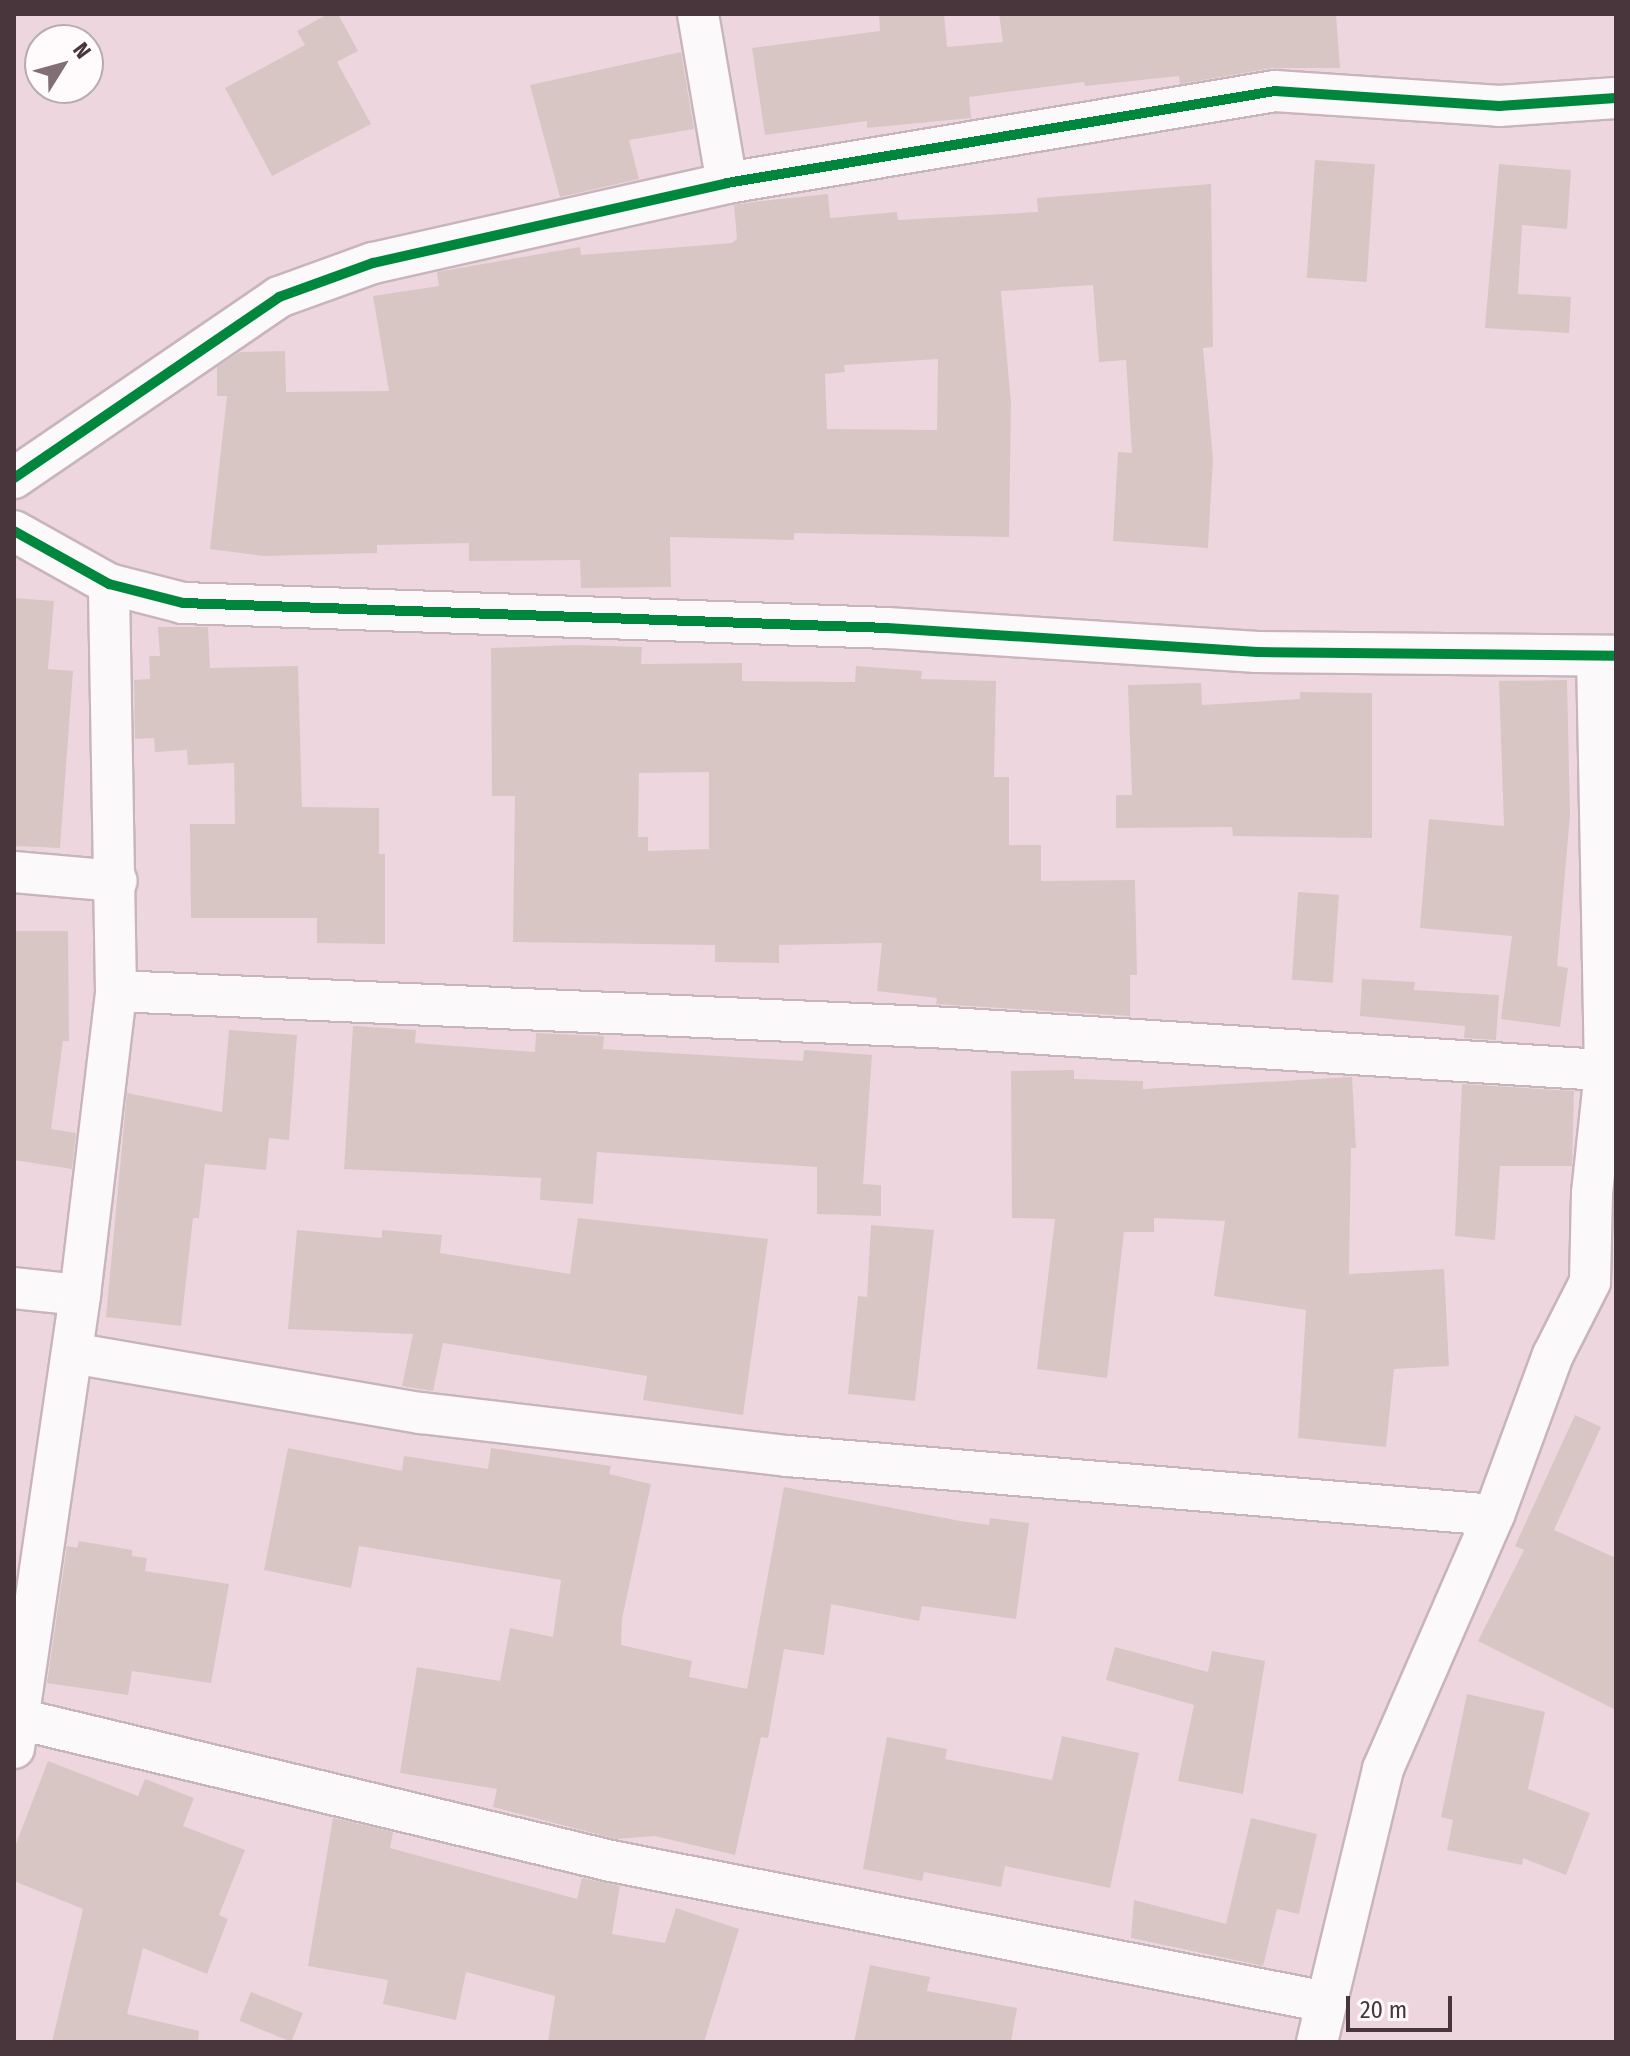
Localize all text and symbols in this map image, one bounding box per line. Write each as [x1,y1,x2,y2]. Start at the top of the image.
north arrow [24,24,104,104]
text: N [67,37,97,64]
scale bar [1350,1980,1456,2030]
text: 20 m [1360,1996,1407,2024]

